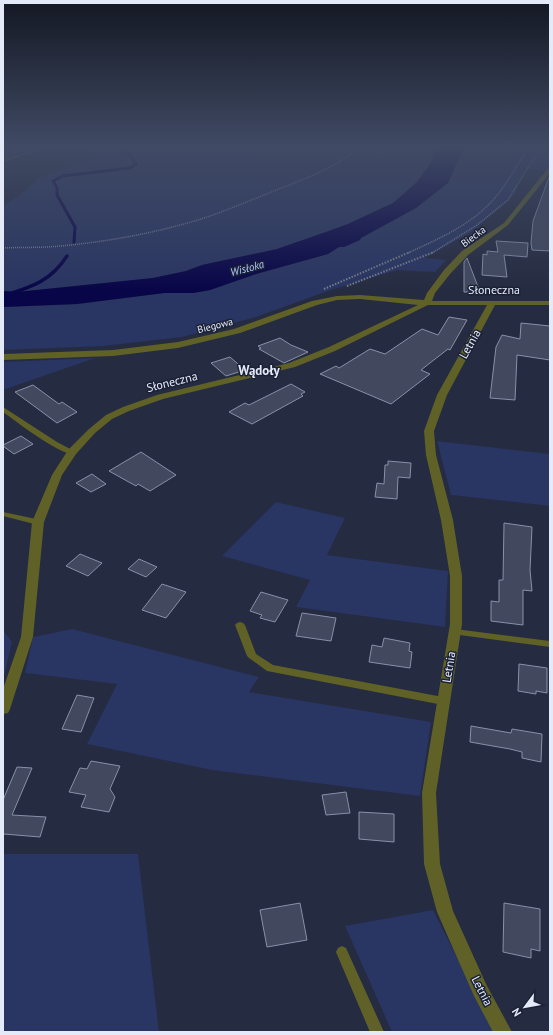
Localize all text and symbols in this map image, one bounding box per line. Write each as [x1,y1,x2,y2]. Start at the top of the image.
street label: Biecka [458,223,488,250]
water label: Wisłoka [229,257,266,279]
street label: Słoneczna [468,282,520,297]
street label: Biegowa [196,315,234,336]
street label: Letnia [455,326,484,361]
district label: Wądoły [238,362,280,379]
street label: Słoneczna [145,368,199,395]
street label: Letnia [439,650,458,684]
street label: Letnia [469,973,496,1008]
north arrow [505,987,545,1027]
text: N [509,1006,524,1019]

